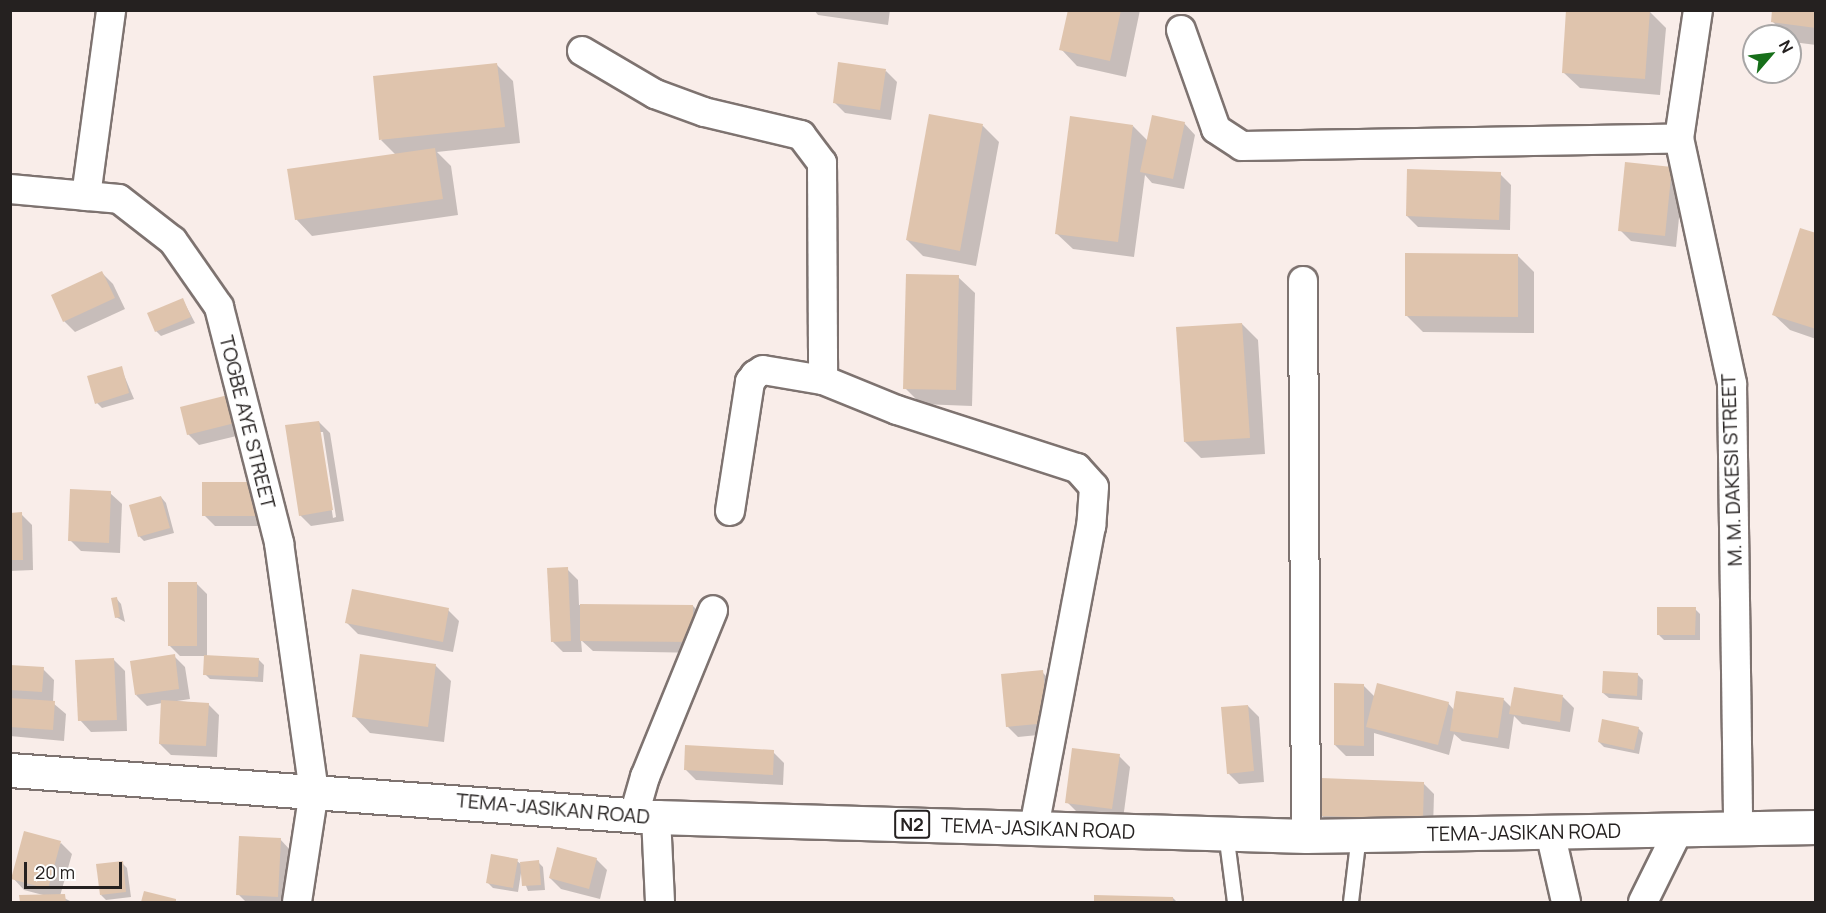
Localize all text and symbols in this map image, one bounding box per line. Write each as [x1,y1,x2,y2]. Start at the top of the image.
north arrow [1742,24,1802,84]
text: N [1774,36,1799,57]
street label: TOGBE AYE STREET [215,333,281,511]
street label: M. M. DAKESI STREET [1716,373,1746,567]
street label: TEMA-JASIKAN ROAD [455,788,651,828]
road number: N2 [894,809,930,839]
street label: TEMA-JASIKAN ROAD [940,813,1136,843]
street label: TEMA-JASIKAN ROAD [1427,818,1621,846]
scale bar [27,850,124,888]
text: 20 m [35,860,75,884]

